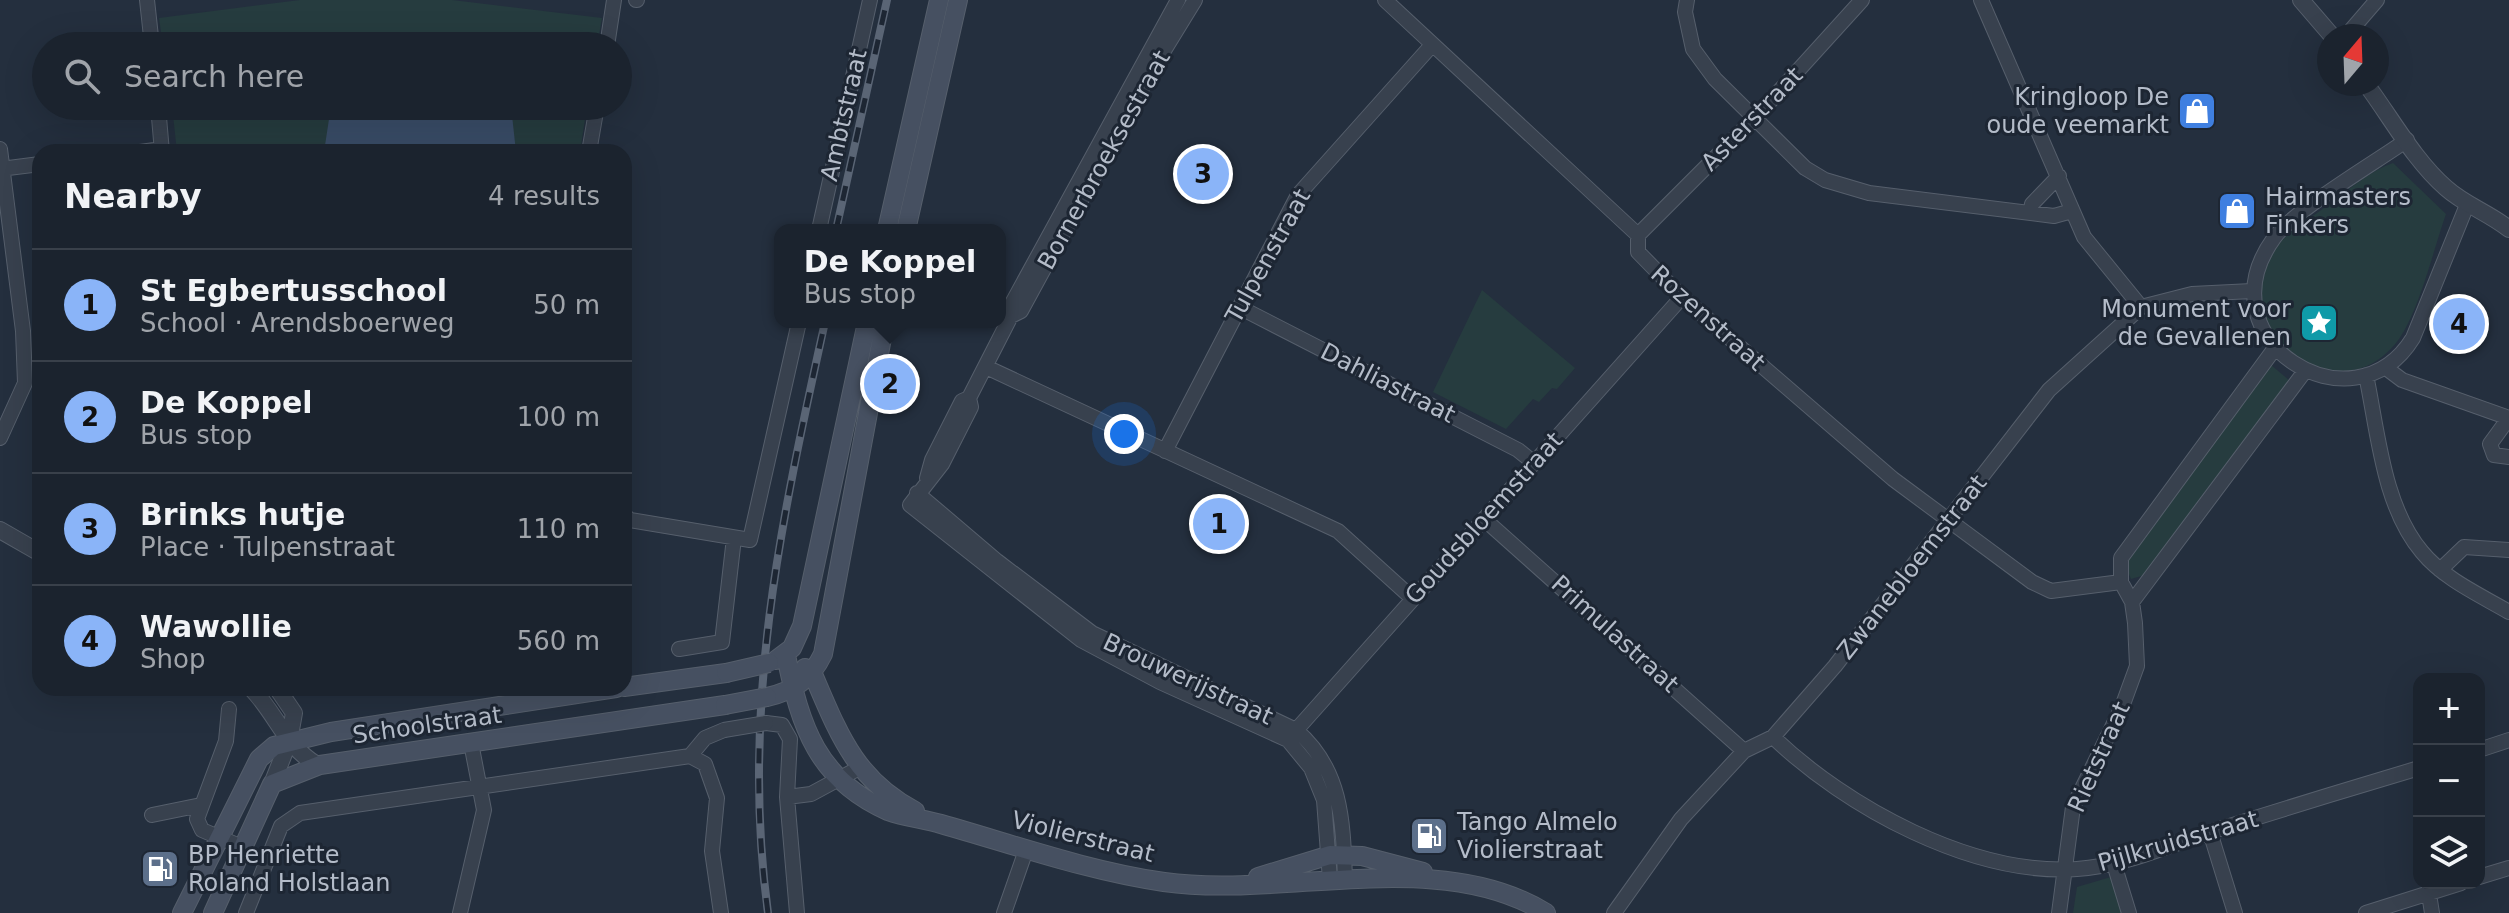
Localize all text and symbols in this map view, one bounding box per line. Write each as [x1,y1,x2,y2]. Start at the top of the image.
north arrow [2317,24,2389,96]
search box [32,32,632,120]
street label: Ambtstraat [815,46,873,184]
street label: Bornerbroeksestraat [1032,46,1176,274]
icon: search [60,54,104,98]
text: Search here [124,59,304,94]
street label: Asterstraat [1696,61,1808,177]
place label: Kringloop De oude veemarkt [1986,83,2169,139]
shop icon: Kringloop De oude veemarkt [2176,90,2218,132]
pin: 3 [1177,144,1229,204]
text: Nearby [64,176,202,216]
text: 4 results [488,181,600,211]
place label: Hairmasters Finkers [2265,183,2411,239]
street label: Tulpenstraat [1219,184,1316,329]
shop icon: Hairmasters Finkers [2216,190,2258,232]
popup [774,224,1006,328]
text: De Koppel [804,244,976,279]
street label: Rozenstraat [1645,260,1771,376]
text: St Egbertusschool [140,273,447,308]
text: Bus stop [804,279,916,309]
text: 1 [81,290,99,320]
text: 50 m [533,290,600,320]
pin: 4 [2433,294,2485,354]
place label: Monument voor de Gevallenen [2101,295,2291,351]
place icon: Monument voor de Gevallenen [2298,302,2340,344]
text: School · Arendsboerweg [140,308,454,338]
street label: Dahliastraat [1316,337,1460,429]
pin: 2 [864,354,916,414]
text: De Koppel [140,385,313,420]
text: 2 [81,402,99,432]
text: 100 m [517,402,600,432]
your location [1104,414,1144,454]
text: Bus stop [140,420,252,450]
street label: Goudsbloemstraat [1399,426,1569,610]
street label: Zwanebloemstraat [1831,469,1993,665]
pin: 1 [1193,494,1245,554]
text: Brinks hutje [140,497,345,532]
text: 3 [81,514,99,544]
text: 110 m [517,514,600,544]
text: Place · Tulpenstraat [140,532,395,562]
street label: Primulastraat [1546,570,1684,698]
text: Wawollie [140,609,292,644]
text: 4 [81,626,99,656]
text: 560 m [517,626,600,656]
street label: Brouwerijstraat [1099,627,1277,731]
text: Shop [140,644,205,674]
map controls [2413,673,2485,889]
button: + [2413,673,2485,745]
street label: Rietstraat [2062,697,2136,817]
street label: Schoolstraat [351,701,503,749]
button: − [2413,745,2485,817]
street label: Pijlkruidstraat [2095,805,2261,877]
street label: Violierstraat [1009,806,1157,868]
place label: Tango Almelo Violierstraat [1456,808,1618,864]
fuel station icon: Tango Almelo Violierstraat [1408,815,1450,857]
button: layers [2413,817,2485,889]
place label: BP Henriette Roland Holstlaan [188,841,390,897]
fuel station icon: BP Henriette Roland Holstlaan [139,848,181,890]

